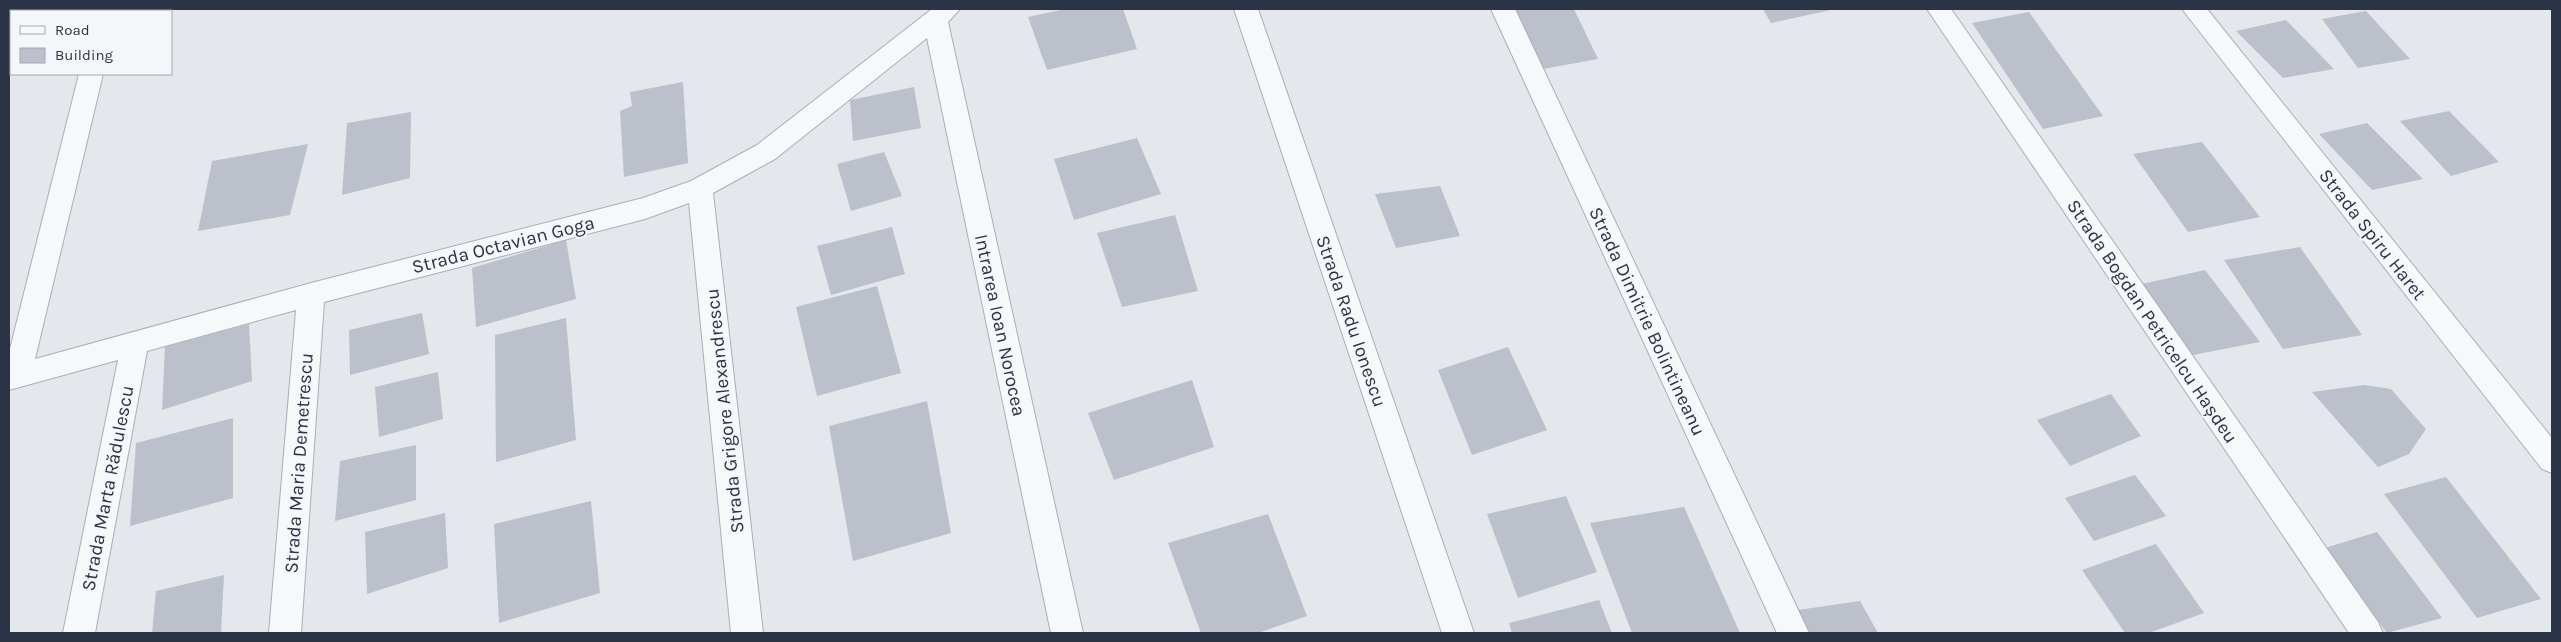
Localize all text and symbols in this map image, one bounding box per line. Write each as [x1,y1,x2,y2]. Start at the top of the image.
legend [10,10,172,75]
text: Road [55,21,90,39]
text: Building [55,46,113,64]
street label: Strada Spiru Haret [2314,165,2430,305]
street label: Strada Bogdan Petricelcu Hașdeu [2062,196,2242,448]
street label: Strada Dimitrie Bolintineanu [1584,204,1710,439]
street label: Strada Octavian Goga [410,212,597,278]
street label: Intrarea Ioan Norocea [970,232,1030,418]
street label: Strada Radu Ionescu [1311,233,1391,410]
street label: Strada Grigore Alexandrescu [701,287,749,534]
street label: Strada Maria Demetrescu [280,352,318,574]
street label: Strada Marta Rădulescu [77,384,139,593]

